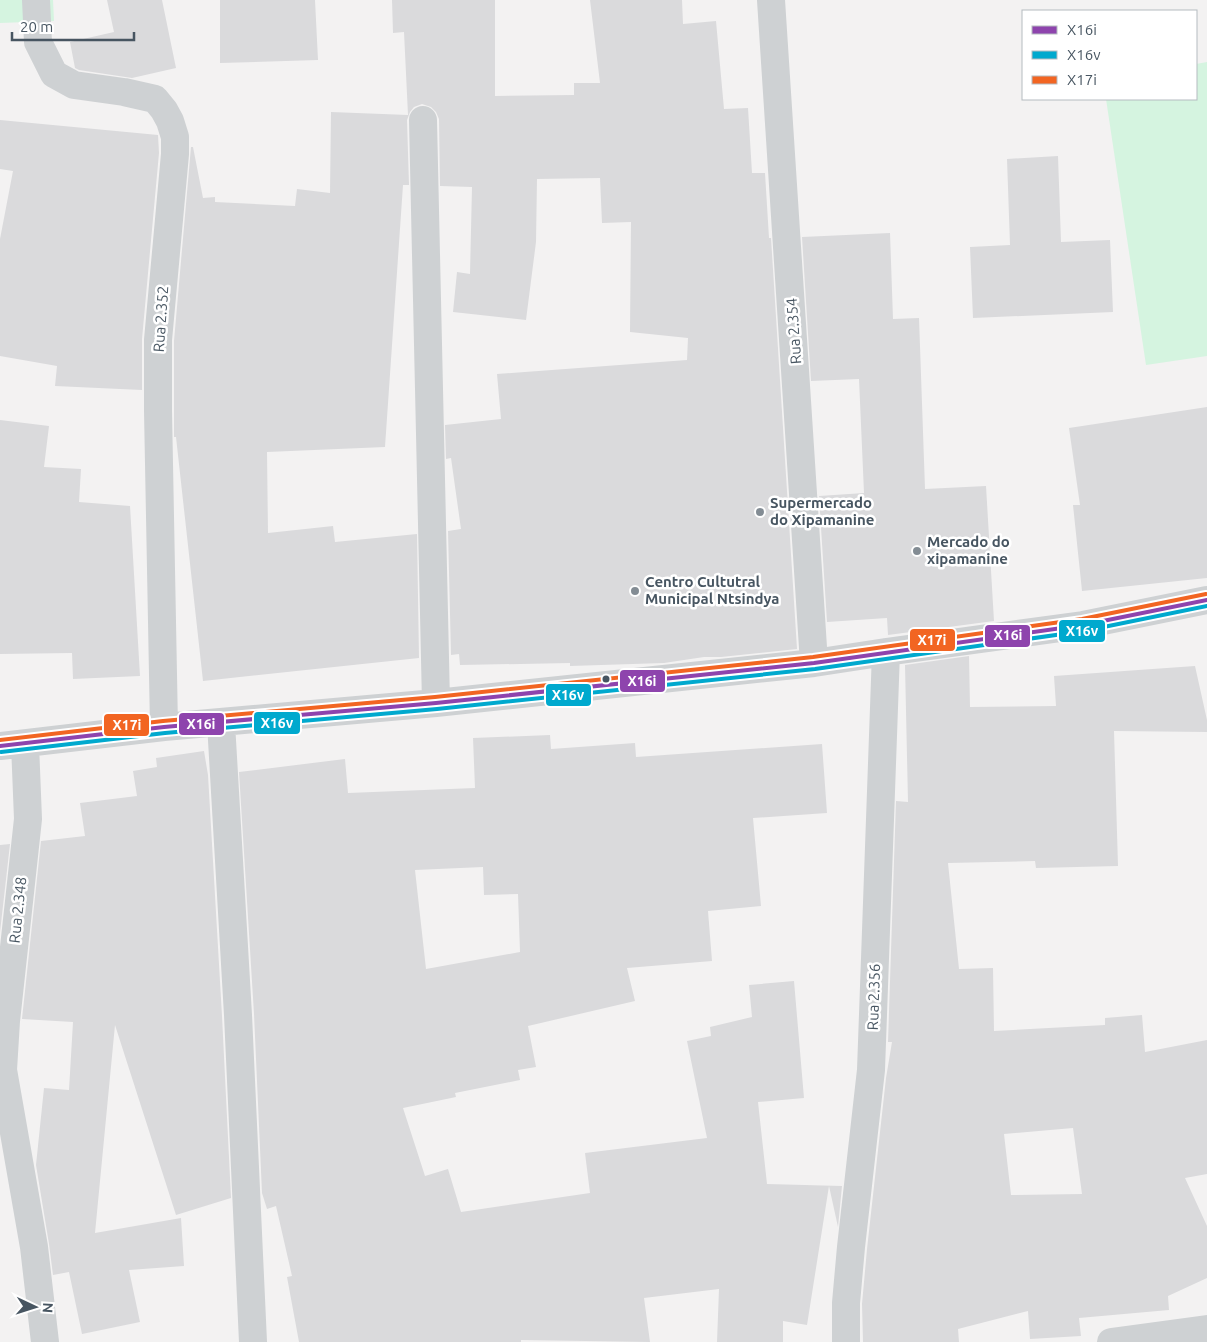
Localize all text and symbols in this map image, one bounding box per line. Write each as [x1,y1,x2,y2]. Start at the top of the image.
scale bar [12,10,135,42]
legend [1022,10,1197,100]
text: 20 m [20,18,53,35]
text: X16i [1067,21,1097,38]
text: X16v [1067,46,1101,63]
text: X17i [1067,71,1097,88]
street label: Rua 2.352 [150,285,171,353]
street label: Rua 2.354 [783,297,804,365]
place label: Supermercado do Xipamanine [770,494,874,528]
marker: Supermercado do Xipamanine [754,506,766,518]
place label: Mercado do xipamanine [927,533,1010,567]
marker: Mercado do xipamanine [911,545,923,557]
place label: Centro Cultutral Municipal Ntsindya [645,573,780,607]
marker: Centro Cultutral Municipal Ntsindya [629,585,641,597]
line badge: X16v [1058,619,1106,643]
text: X16v [1066,623,1099,639]
line badge: X16i [984,624,1031,648]
text: X16i [994,627,1023,643]
line badge: X17i [909,628,956,652]
text: X17i [918,632,947,648]
line badge: X16i [619,669,666,693]
text: X16i [628,673,657,689]
unlabelled marker [601,674,611,684]
line badge: X16v [545,683,592,707]
text: X16v [552,687,585,703]
line badge: X16v [253,711,301,735]
line badge: X16i [178,712,225,736]
line badge: X17i [103,713,150,737]
text: X16v [261,715,294,731]
text: X16i [187,716,216,732]
text: X17i [113,717,142,733]
street label: Rua 2.348 [6,876,29,944]
street label: Rua 2.356 [864,963,883,1031]
north arrow [10,1282,60,1332]
text: N [40,1302,56,1314]

